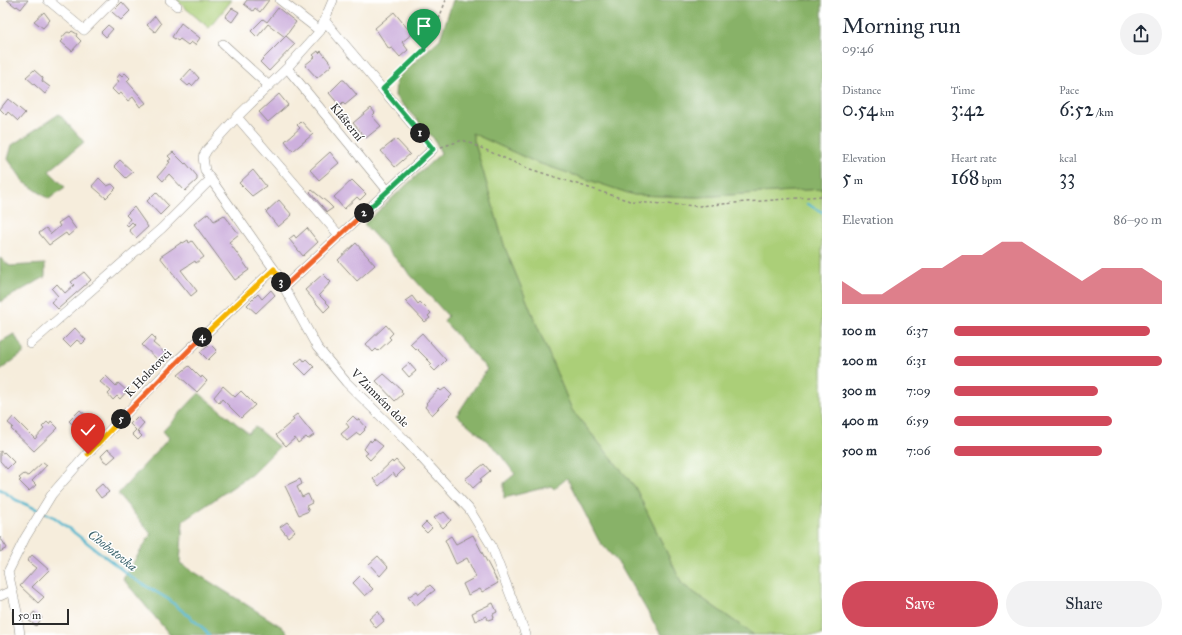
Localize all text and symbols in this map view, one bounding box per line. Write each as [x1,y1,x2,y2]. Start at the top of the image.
pin [407,9,441,50]
text: Morning run [842,12,961,39]
button: share [1120,13,1162,55]
icon: arrive [413,15,435,37]
text: 09:46 [842,41,874,57]
text: Distance [842,84,881,97]
text: Time [951,84,975,97]
text: Pace [1059,84,1079,97]
text: 0.54 [842,97,877,121]
text: 3:42 [951,97,985,121]
text: 6:52 [1059,97,1094,121]
street label: Klášterní [327,100,367,144]
text: km [877,106,894,119]
text: /km [1094,106,1113,119]
pin: 1 [410,123,430,143]
text: 1 [418,126,422,139]
text: Elevation [842,152,886,165]
text: Heart rate [951,152,997,165]
text: kcal [1059,152,1077,165]
text: 5 [842,165,851,189]
text: 168 [951,165,979,189]
text: 33 [1059,165,1075,189]
text: m [851,174,863,187]
text: bpm [979,174,1002,187]
pin: 2 [354,203,374,223]
text: 2 [361,206,367,219]
text: Elevation [842,212,894,228]
text: 86–90 m [1113,212,1162,228]
pin: 3 [271,272,291,292]
text: 3 [279,275,283,288]
text: 100 m [842,323,876,339]
text: 6:37 [906,323,928,339]
pin: 4 [192,327,212,347]
text: 4 [199,330,205,343]
street label: K Holotovci [122,346,175,400]
text: 200 m [842,353,877,369]
text: 6:31 [906,353,926,369]
street label: V Zimném dole [347,365,412,430]
text: 300 m [842,383,876,399]
text: 7:09 [906,383,931,399]
pin: 5 [111,409,131,429]
text: 5 [118,412,124,425]
pin [71,413,105,454]
text: 400 m [842,413,878,429]
text: 6:59 [906,413,929,429]
icon: check [77,419,99,441]
text: 500 m [842,443,877,459]
text: 7:06 [906,443,930,459]
water label: Chobotovka [85,527,140,575]
button: Save [842,581,998,627]
button: Share [1006,581,1162,627]
scale bar [12,607,69,626]
text: 50 m [18,609,41,622]

